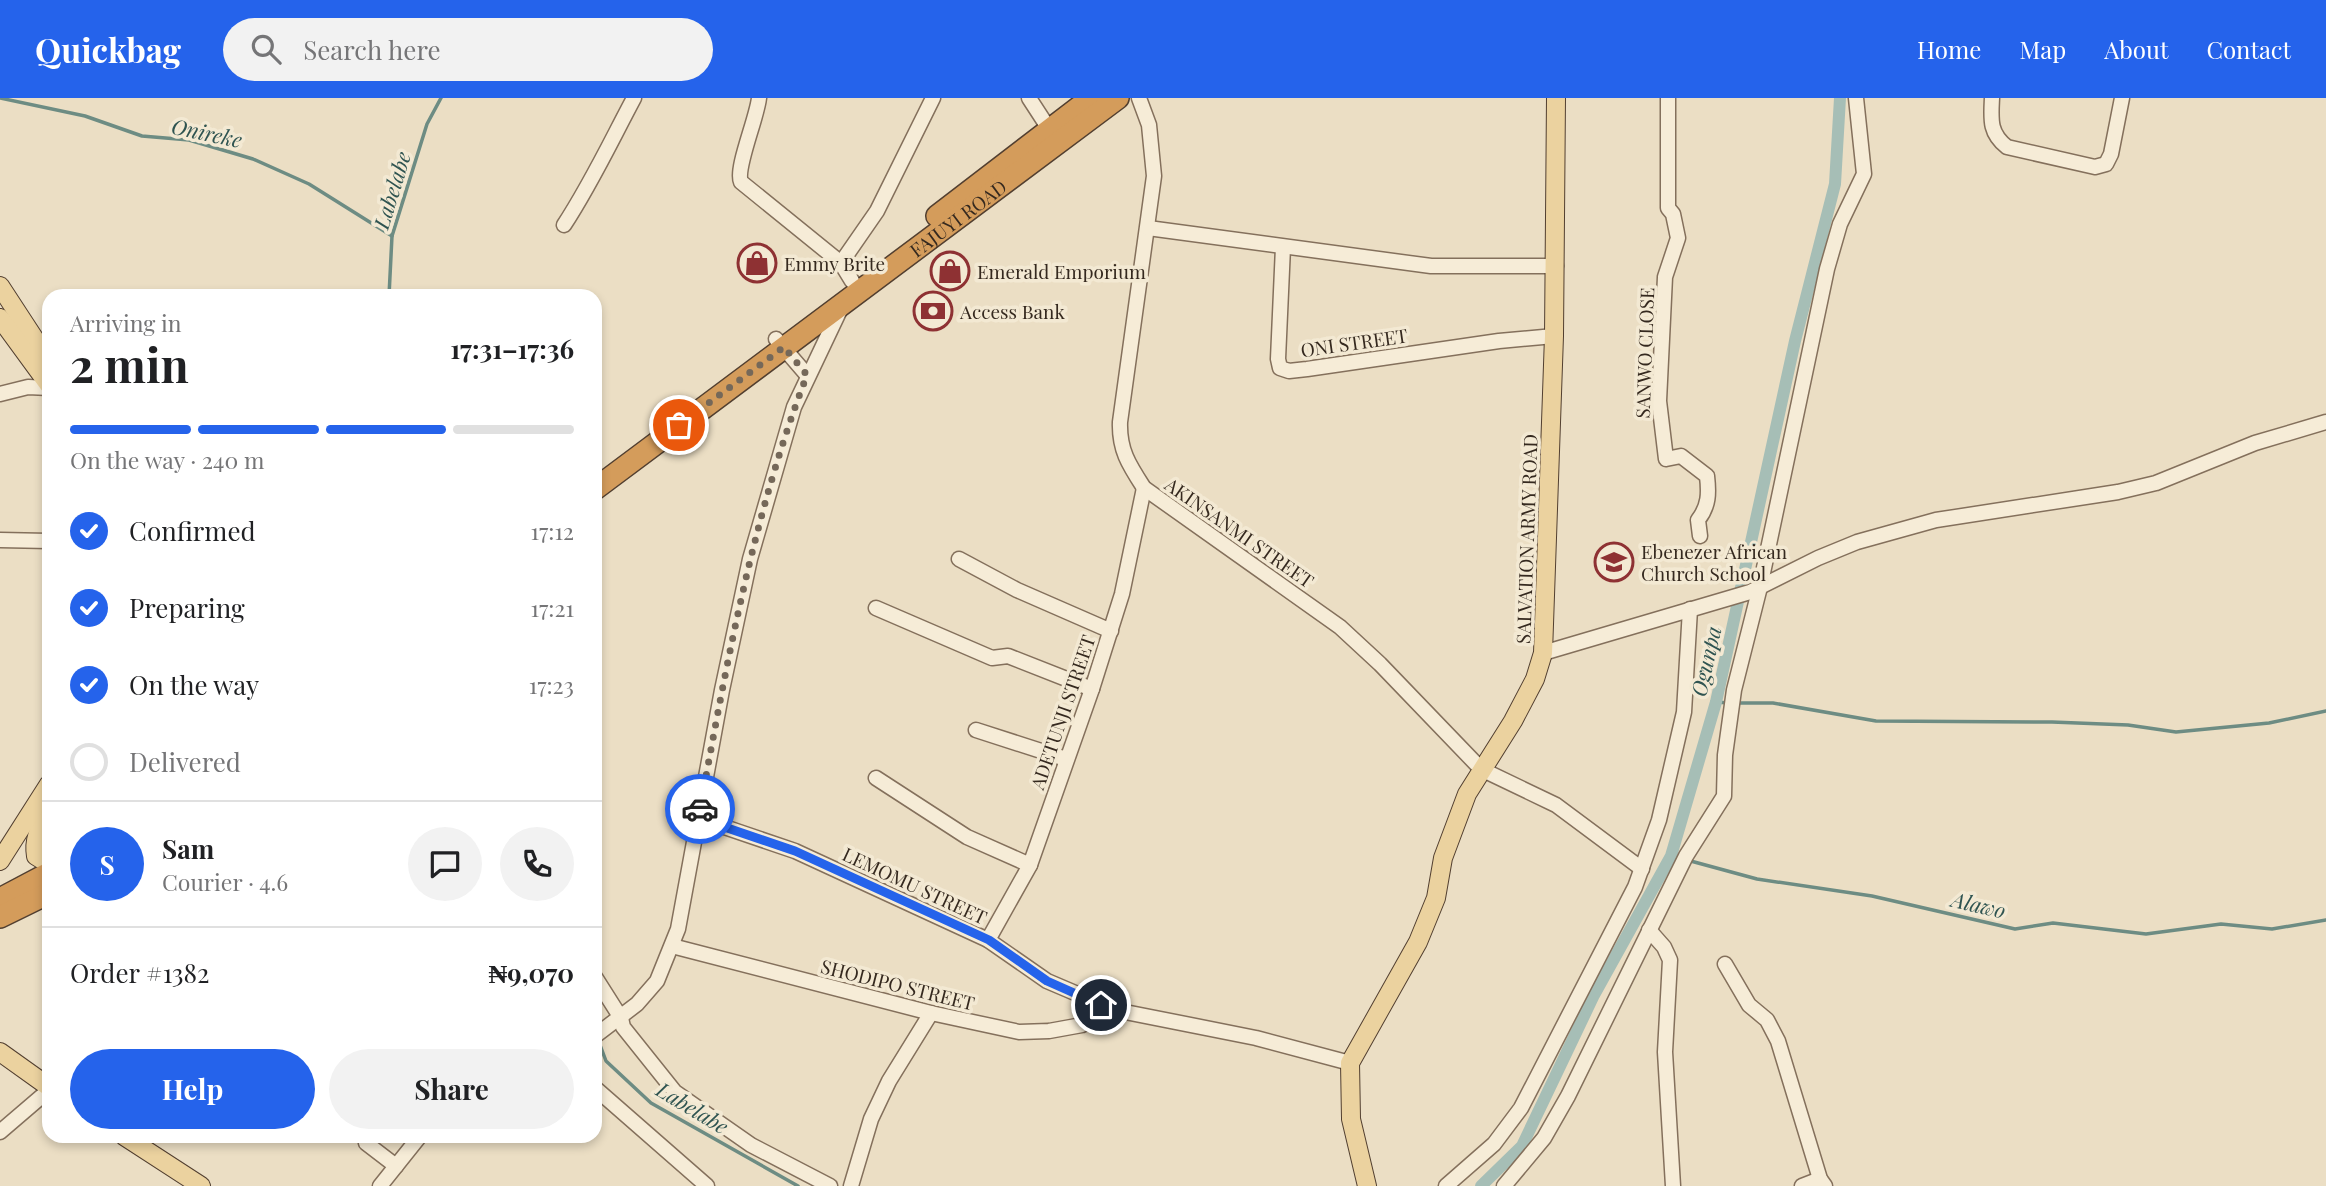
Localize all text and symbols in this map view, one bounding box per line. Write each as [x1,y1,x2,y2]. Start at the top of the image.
search box [223,18,713,81]
text: Quickbag [35,27,181,71]
icon: search [247,30,285,68]
text: Search here [303,32,441,67]
text: Home [1917,33,1981,65]
text: Map [2019,33,2066,65]
text: About [2104,33,2168,65]
text: Contact [2206,33,2291,65]
water label: Onireke [169,111,245,153]
water label: Labelabe [366,148,416,233]
street label: FAJUYI ROAD [904,173,1012,263]
shop icon: Emmy Brite [736,242,778,284]
place label: Emmy Brite [784,250,885,276]
shop icon: Emerald Emporium [929,250,971,292]
place label: Emerald Emporium [977,258,1146,284]
street label: SANWO CLOSE [1629,287,1659,419]
bank icon: Access Bank [912,290,954,332]
place label: Access Bank [959,298,1065,324]
text: Arriving in [70,307,182,338]
street label: ONI STREET [1299,322,1409,362]
text: 17:31–17:36 [450,331,574,366]
text: 2 min [70,333,189,395]
pin [649,395,709,455]
icon: bag [660,406,698,444]
street label: SALVATION ARMY ROAD [1509,434,1543,644]
text: On the way · 240 m [70,444,264,475]
street label: AKINSANMI STREET [1160,470,1320,593]
icon: check [70,512,108,550]
text: Confirmed [129,513,256,548]
text: 17:12 [531,515,574,546]
place label: Ebenezer African Church School [1641,538,1788,586]
school or university icon: Ebenezer African Church School [1593,541,1635,583]
icon: check [70,589,108,627]
text: Preparing [129,590,245,625]
text: 17:21 [531,592,574,623]
water label: Ogunpa [1683,623,1727,699]
street label: ADETUNJI STREET [1023,631,1101,794]
icon: check [70,666,108,704]
text: On the way [129,667,259,702]
text: 17:23 [529,669,574,700]
text: Delivered [129,744,241,779]
courier [665,774,735,844]
icon: car [681,790,719,828]
button: chat [408,827,482,901]
button: phone [500,827,574,901]
text: Sam [162,831,214,866]
street label: LEMOMU STREET [839,840,992,930]
text: S [99,847,115,882]
text: Courier · 4.6 [162,866,288,897]
water label: Alawo [1947,884,2009,924]
street label: SHODIPO STREET [818,952,978,1016]
text: Order #1382 [70,955,210,990]
text: ₦9,070 [488,955,574,990]
pin [1071,975,1131,1035]
icon: home [1082,986,1120,1024]
button: Help [70,1049,315,1129]
button: Share [329,1049,574,1129]
water label: Labelabe [651,1074,734,1139]

